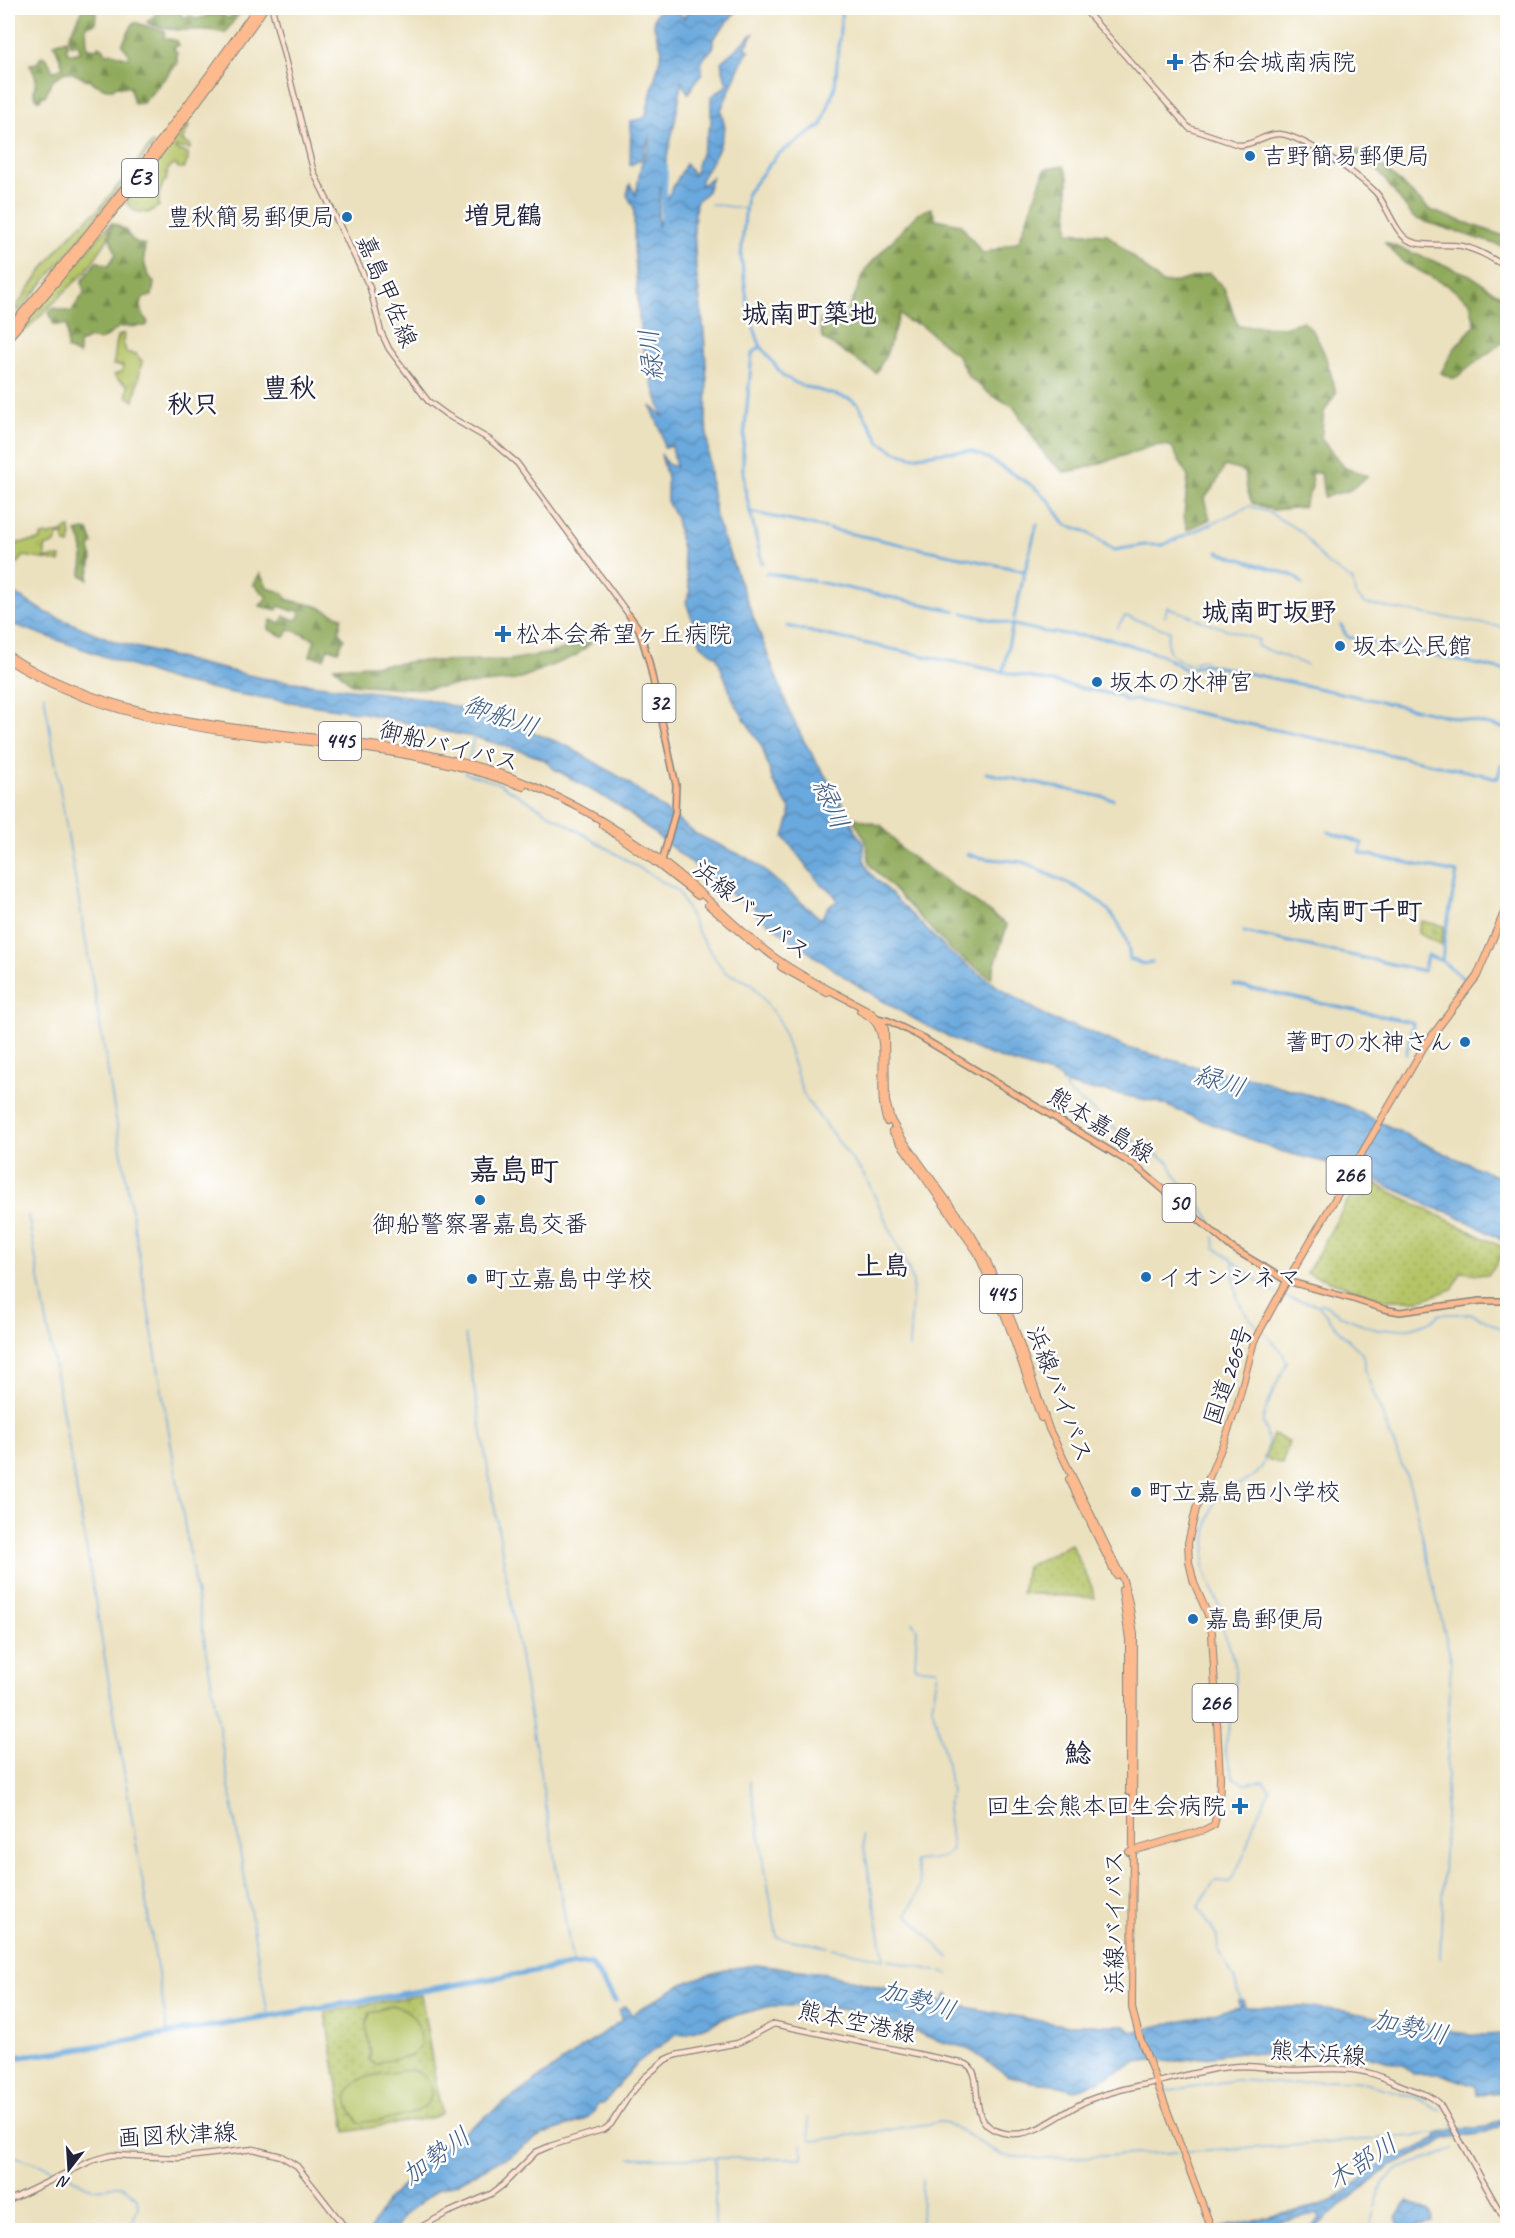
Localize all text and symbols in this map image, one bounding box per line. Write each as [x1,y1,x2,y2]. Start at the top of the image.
place label: 杏和会城南病院 [1188,47,1356,77]
marker: 杏和会城南病院 [1166,53,1184,71]
place label: 吉野簡易郵便局 [1262,141,1430,171]
marker: 吉野簡易郵便局 [1243,149,1257,163]
road number: E3 [122,159,158,197]
district label: 増見鶴 [464,199,542,232]
place label: 豊秋簡易郵便局 [167,202,335,232]
marker: 豊秋簡易郵便局 [340,210,354,224]
street label: 嘉島甲佐線 [350,230,424,352]
district label: 城南町築地 [742,297,877,331]
water label: 緑川 [632,327,670,383]
district label: 豊秋 [262,371,316,405]
district label: 秋只 [167,388,219,421]
district label: 城南町坂野 [1202,595,1337,629]
place label: 松本会希望ヶ丘病院 [516,619,732,649]
marker: 松本会希望ヶ丘病院 [494,625,512,643]
place label: 坂本公民館 [1352,631,1472,661]
marker: 坂本公民館 [1333,639,1347,653]
place label: 坂本の水神宮 [1109,667,1253,697]
marker: 坂本の水神宮 [1090,675,1104,689]
road number: 32 [642,684,676,722]
water label: 御船川 [459,688,543,744]
street label: 御船バイパス [376,714,522,778]
road number: 445 [319,722,361,760]
water label: 緑川 [805,774,857,834]
street label: 浜線バイパス [687,853,817,967]
district label: 城南町千町 [1288,894,1423,928]
place label: 蓍町の水神さん [1285,1027,1453,1057]
marker: 蓍町の水神さん [1458,1035,1472,1049]
water label: 緑川 [1190,1058,1250,1104]
street label: 熊本嘉島線 [1042,1080,1160,1170]
district label: 嘉島町 [469,1151,559,1189]
road number: 266 [1326,1156,1372,1194]
road number: 50 [1162,1184,1196,1222]
marker: 御船警察署嘉島交番 [473,1193,487,1207]
place label: 御船警察署嘉島交番 [372,1209,588,1239]
district label: 上島 [856,1249,910,1283]
place label: イオンシネマ [1158,1262,1301,1292]
place label: 町立嘉島中学校 [484,1264,652,1294]
marker: イオンシネマ [1139,1270,1153,1284]
marker: 町立嘉島中学校 [465,1272,479,1286]
road number: 445 [980,1275,1022,1313]
street label: 国道266号 [1197,1321,1259,1429]
street label: 浜線バイパス [1020,1322,1100,1466]
place label: 町立嘉島西小学校 [1148,1477,1340,1507]
marker: 町立嘉島西小学校 [1129,1485,1143,1499]
place label: 嘉島郵便局 [1205,1604,1325,1634]
marker: 嘉島郵便局 [1186,1612,1200,1626]
road number: 266 [1192,1684,1238,1722]
district label: 鯰 [1065,1736,1092,1770]
place label: 回生会熊本回生会病院 [986,1791,1226,1821]
marker: 回生会熊本回生会病院 [1231,1797,1249,1815]
street label: 浜線バイパス [1099,1850,1129,1994]
water label: 加勢川 [876,1973,960,2027]
street label: 熊本空港線 [795,1995,919,2049]
water label: 加勢川 [1368,2002,1452,2052]
street label: 熊本浜線 [1269,2035,1367,2071]
street label: 画図秋津線 [116,2117,238,2153]
water label: 加勢川 [395,2120,477,2192]
water label: 木部川 [1320,2127,1404,2197]
north arrow [39,2139,99,2199]
text: N [54,2170,73,2193]

